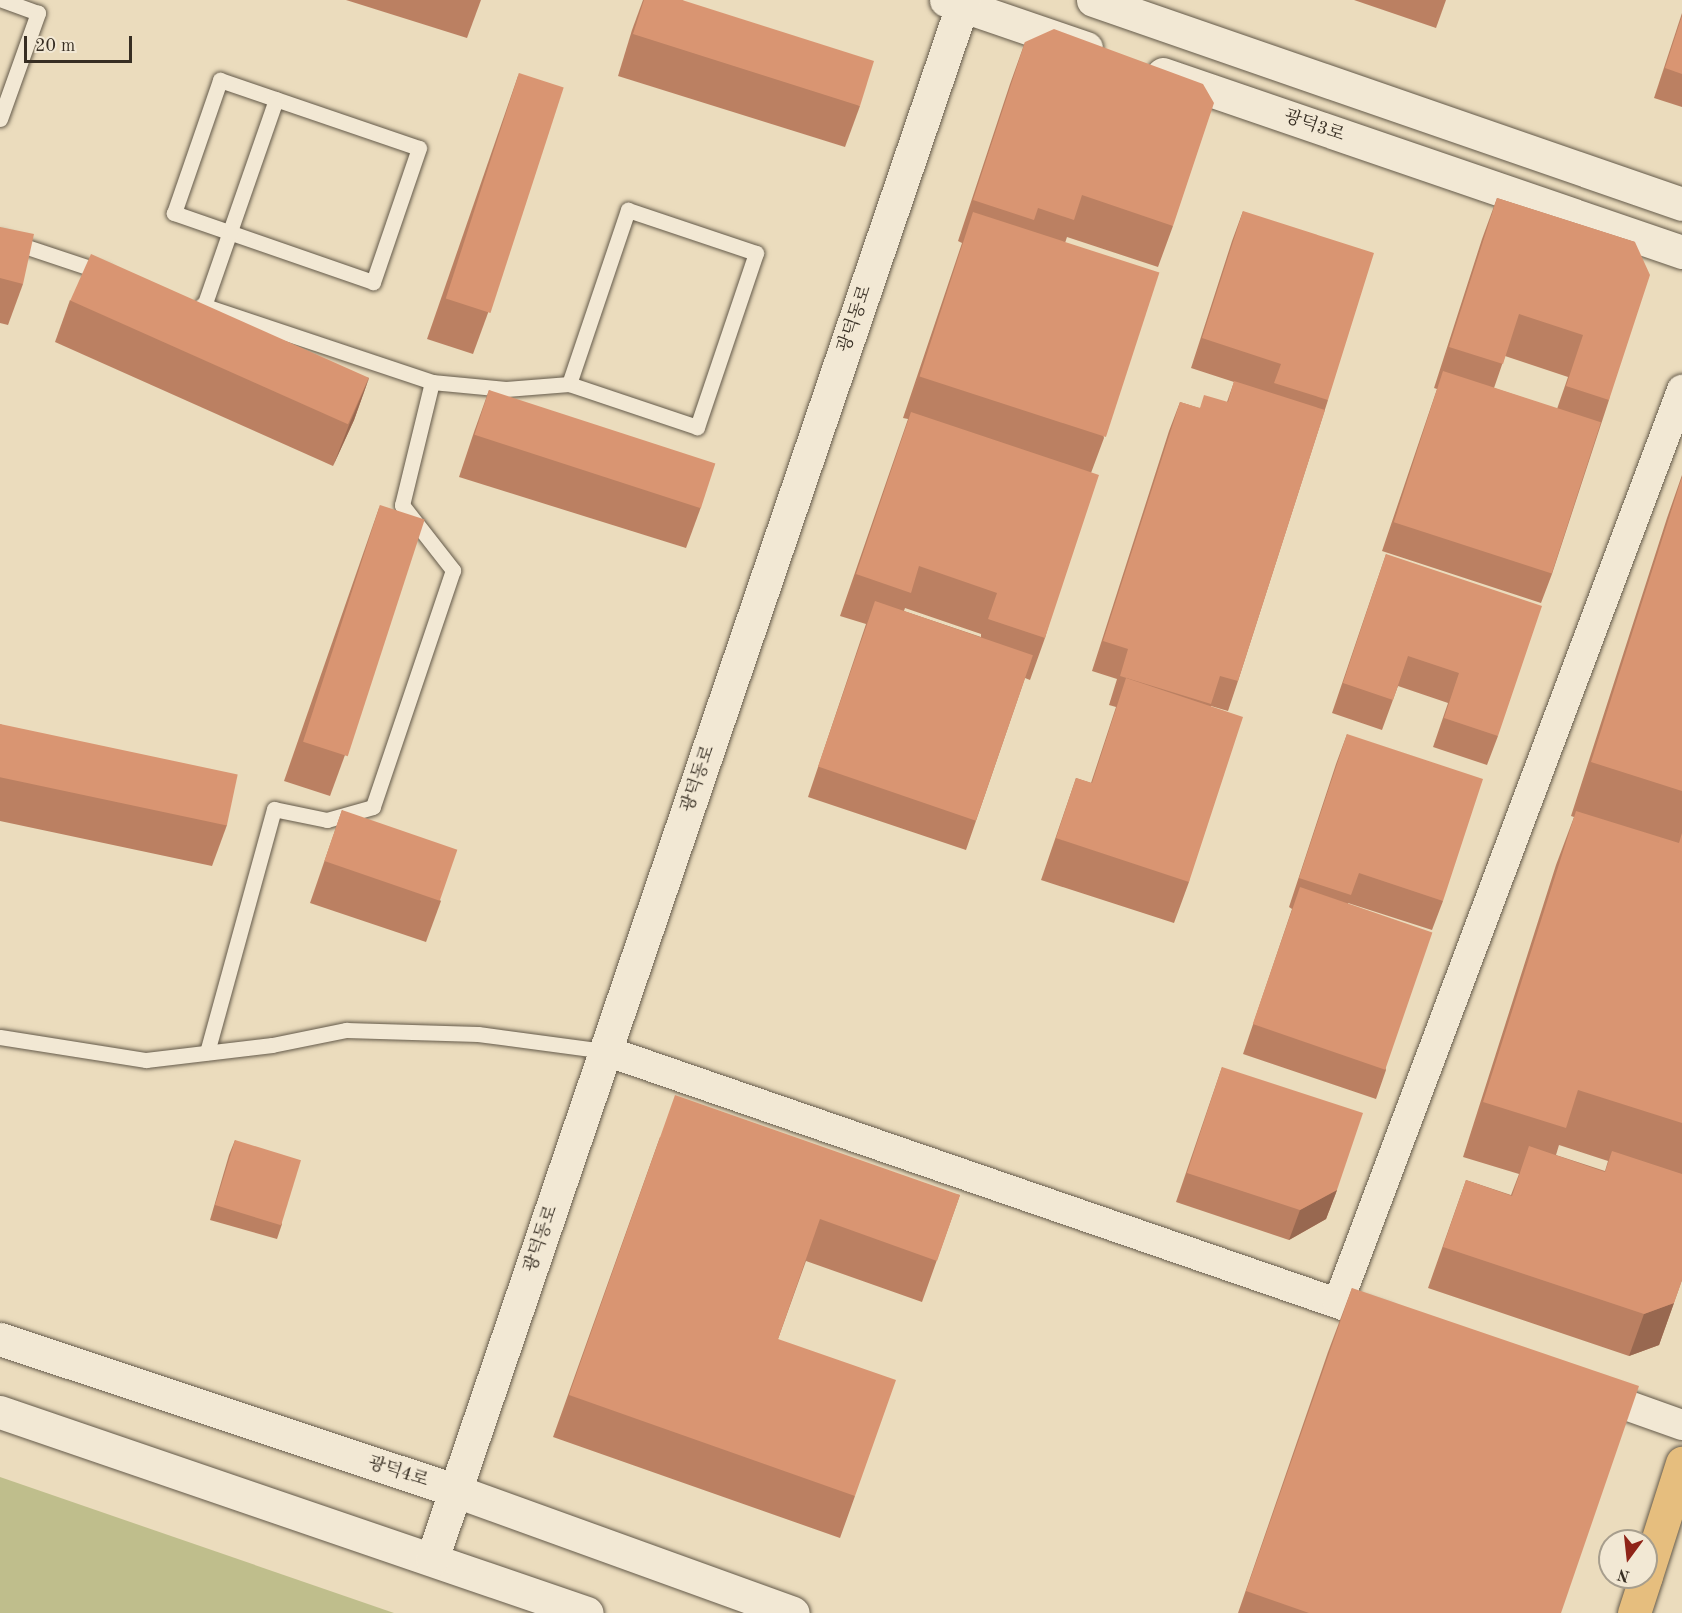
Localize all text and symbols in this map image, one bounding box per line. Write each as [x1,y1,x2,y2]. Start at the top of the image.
scale bar [27,24,135,62]
text: 20 m [35,37,75,55]
street label: 광덕3로 [1281,106,1347,146]
street label: 광덕동로 [833,283,877,355]
street label: 광덕동로 [676,743,720,815]
street label: 광덕동로 [519,1203,563,1275]
street label: 광덕4로 [365,1452,431,1492]
north arrow [1598,1529,1658,1589]
text: N [1616,1565,1632,1584]

